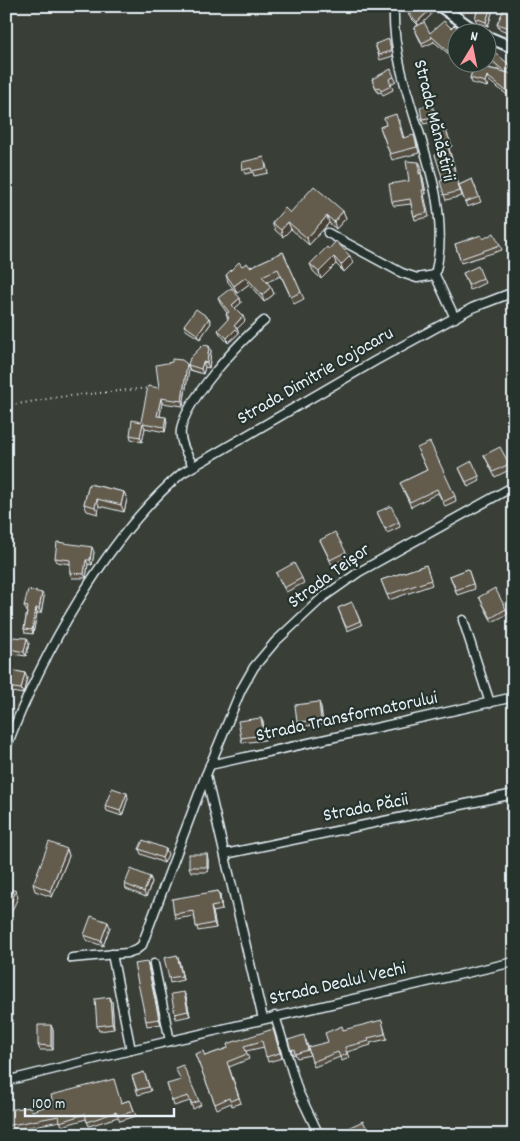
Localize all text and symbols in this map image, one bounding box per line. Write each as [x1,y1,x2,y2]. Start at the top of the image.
north arrow [448,22,498,72]
text: N [469,27,479,48]
street label: Strada Mănăstirii [405,57,461,185]
street label: Strada Dimitrie Cojocaru [233,321,399,433]
street label: Strada Teișor [283,538,377,616]
street label: Strada Transformatorului [254,685,441,750]
street label: Strada Păcii [321,787,411,830]
street label: Strada Dealul Vechi [267,956,410,1014]
scale bar [25,1086,174,1118]
text: 100 m [32,1094,65,1116]

